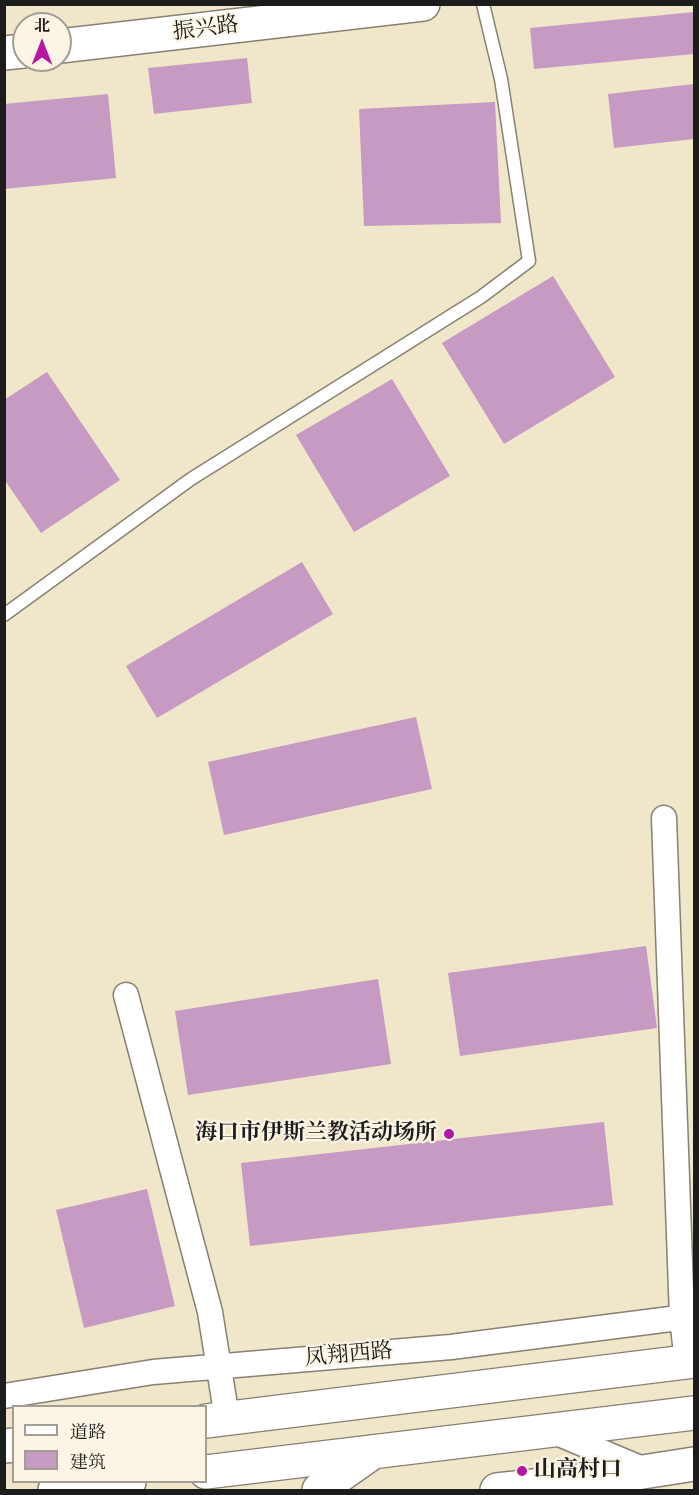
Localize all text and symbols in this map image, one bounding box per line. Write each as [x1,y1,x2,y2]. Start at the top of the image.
north arrow [12,12,72,72]
street label: 振兴路 [172,13,240,47]
text: 北 [34,16,50,36]
place label: 海口市伊斯兰教活动场所 [195,1121,437,1147]
marker: 海口市伊斯兰教活动场所 [442,1127,456,1141]
street label: 凤翔西路 [304,1339,394,1373]
legend [12,1405,207,1483]
text: 道路 [70,1421,106,1444]
text: 建筑 [70,1451,106,1474]
place label: 山高村口 [534,1458,622,1484]
marker: 山高村口 [515,1464,529,1478]

